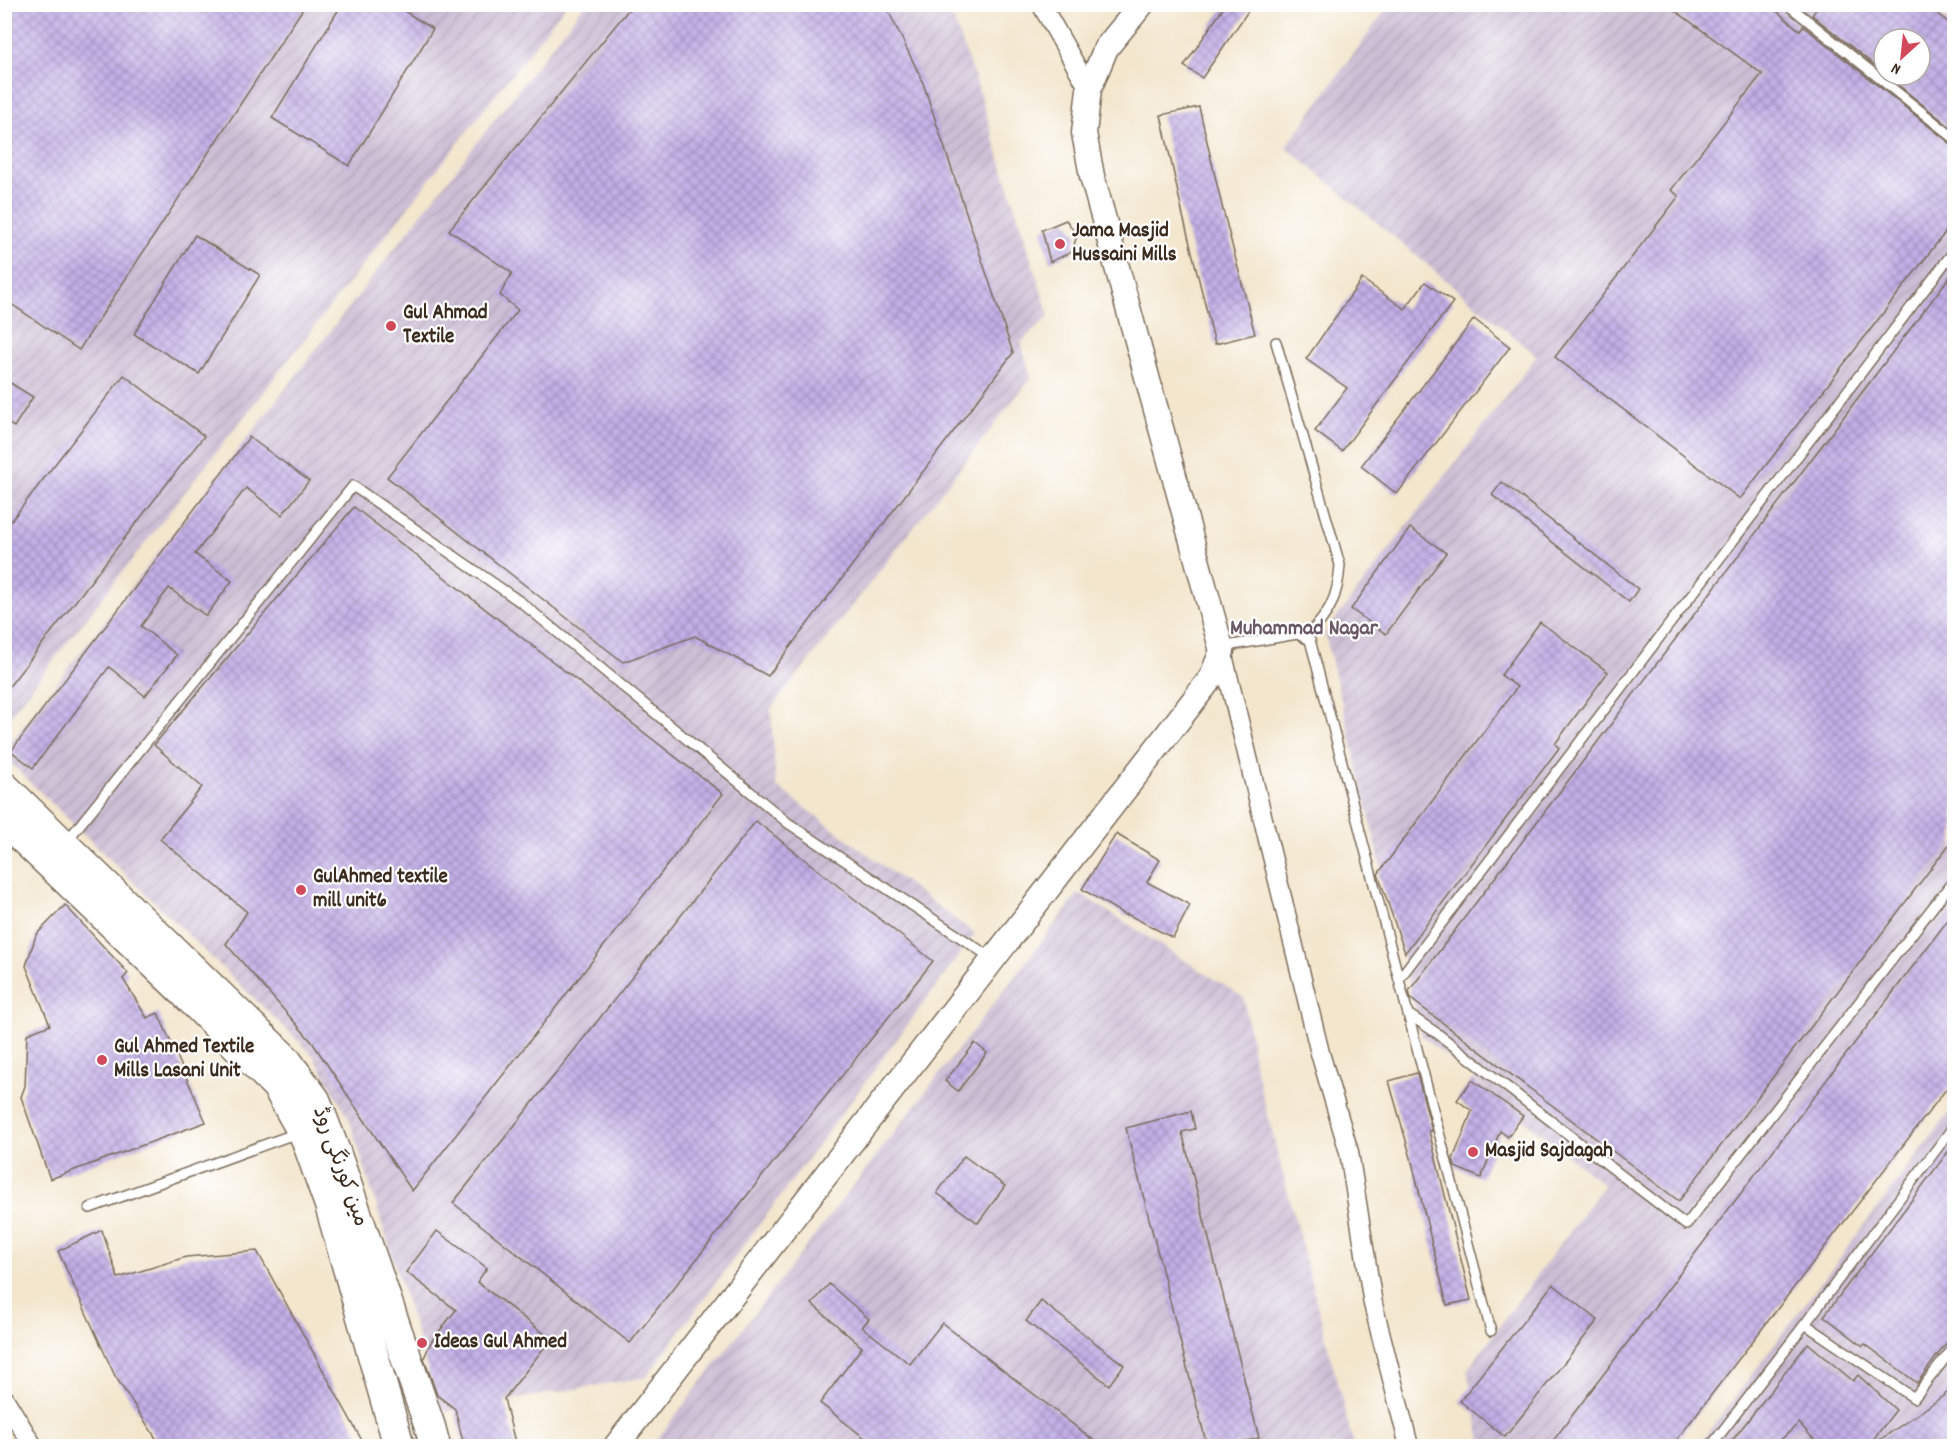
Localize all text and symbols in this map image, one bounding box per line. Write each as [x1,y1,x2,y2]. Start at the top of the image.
north arrow [1872,27,1932,87]
text: N [1887,56,1905,80]
place label: Jama Masjid Hussaini Mills [1072,217,1177,271]
marker: Jama Masjid Hussaini Mills [1053,237,1067,251]
place label: Gul Ahmad Textile [403,299,488,353]
marker: Gul Ahmad Textile [384,319,398,333]
district label: Muhammad Nagar [1230,614,1379,645]
place label: GulAhmed textile mill unit6 [313,863,448,917]
marker: GulAhmed textile mill unit6 [294,883,308,897]
place label: Gul Ahmed Textile Mills Lasani Unit [114,1033,254,1087]
marker: Gul Ahmed Textile Mills Lasani Unit [95,1053,109,1067]
street label: مین کورنگی روڈ [303,1103,375,1231]
place label: Masjid Sajdagah [1485,1137,1613,1167]
marker: Masjid Sajdagah [1466,1145,1480,1159]
place label: Ideas Gul Ahmed [434,1328,567,1358]
marker: Ideas Gul Ahmed [415,1336,429,1350]

